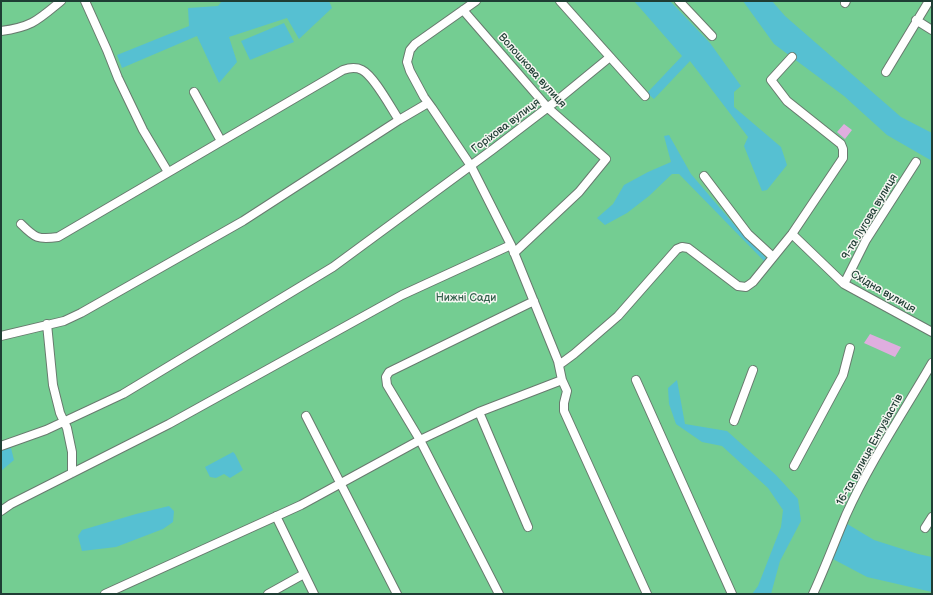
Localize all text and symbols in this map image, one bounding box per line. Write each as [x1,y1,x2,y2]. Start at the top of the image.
street label: Волошкова вулиця [495,31,569,111]
street label: Горіхова вулиця [469,96,543,156]
street label: 9-та Лугова вулиця [839,172,901,262]
street label: Східна вулиця [848,268,918,316]
park label: Нижні Сади [436,291,496,305]
street label: 16-та вулиця Ентузіастів [834,392,906,508]

